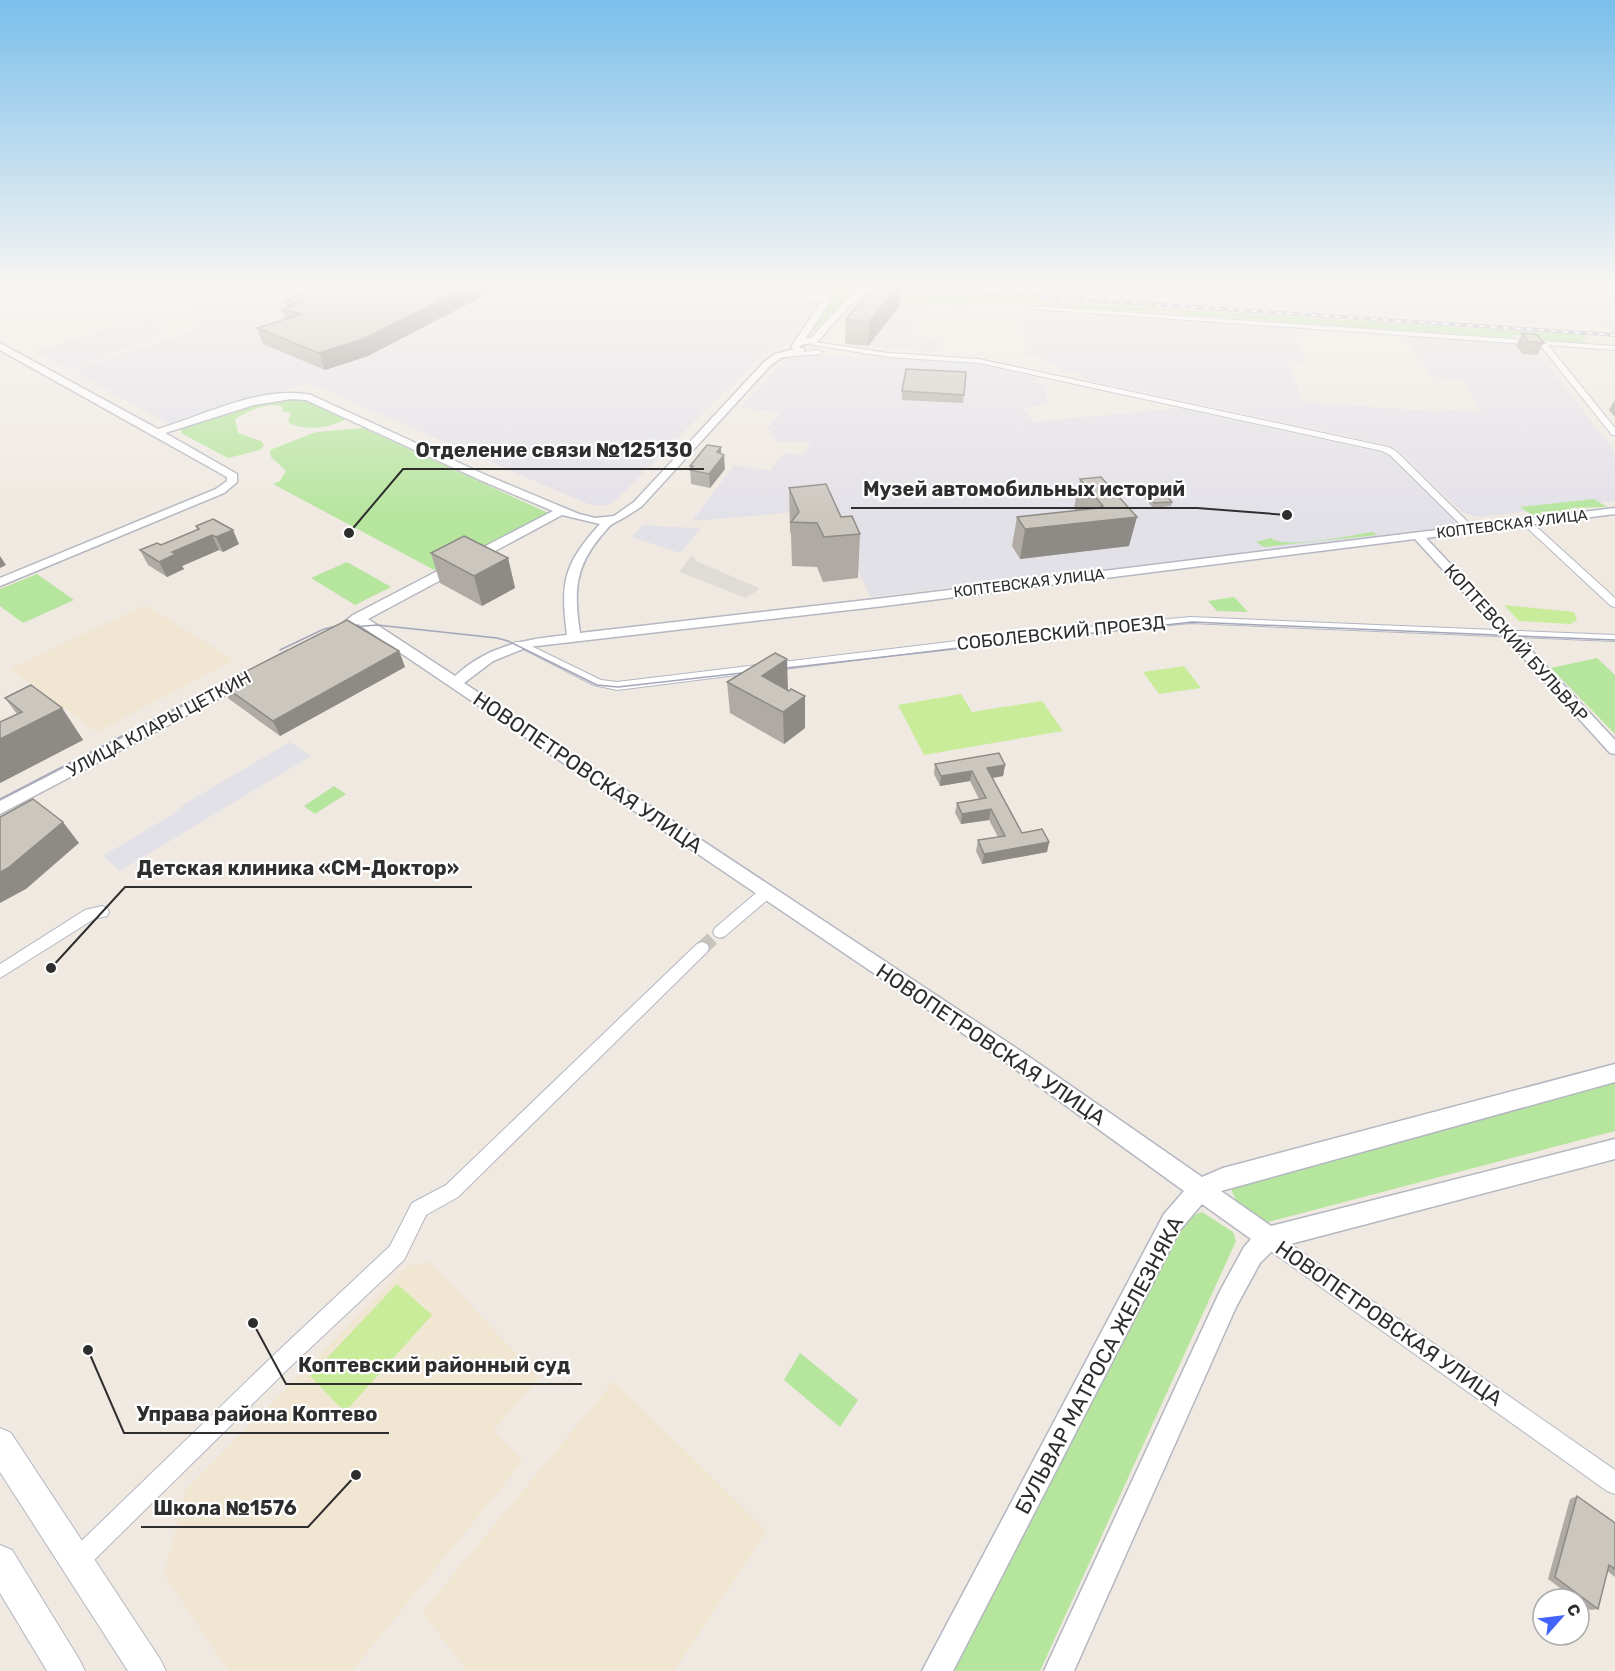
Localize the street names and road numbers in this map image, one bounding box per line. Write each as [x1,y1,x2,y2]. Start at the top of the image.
street label: КОПТЕВСКАЯ УЛИЦА [1435,506,1589,542]
street label: КОПТЕВСКИЙ БУЛЬВАР [1439,560,1593,726]
street label: КОПТЕВСКАЯ УЛИЦА [952,565,1106,601]
street label: СОБОЛЕВСКИЙ ПРОЕЗД [956,611,1167,655]
street label: УЛИЦА КЛАРЫ ЦЕТКИН [63,666,255,782]
street label: НОВОПЕТРОВСКАЯ УЛИЦА [469,686,707,858]
street label: НОВОПЕТРОВСКАЯ УЛИЦА [872,958,1110,1130]
street label: БУЛЬВАР МАТРОСА ЖЕЛЕЗНЯКА [1010,1212,1188,1518]
street label: НОВОПЕТРОВСКАЯ УЛИЦА [1271,1235,1507,1411]

